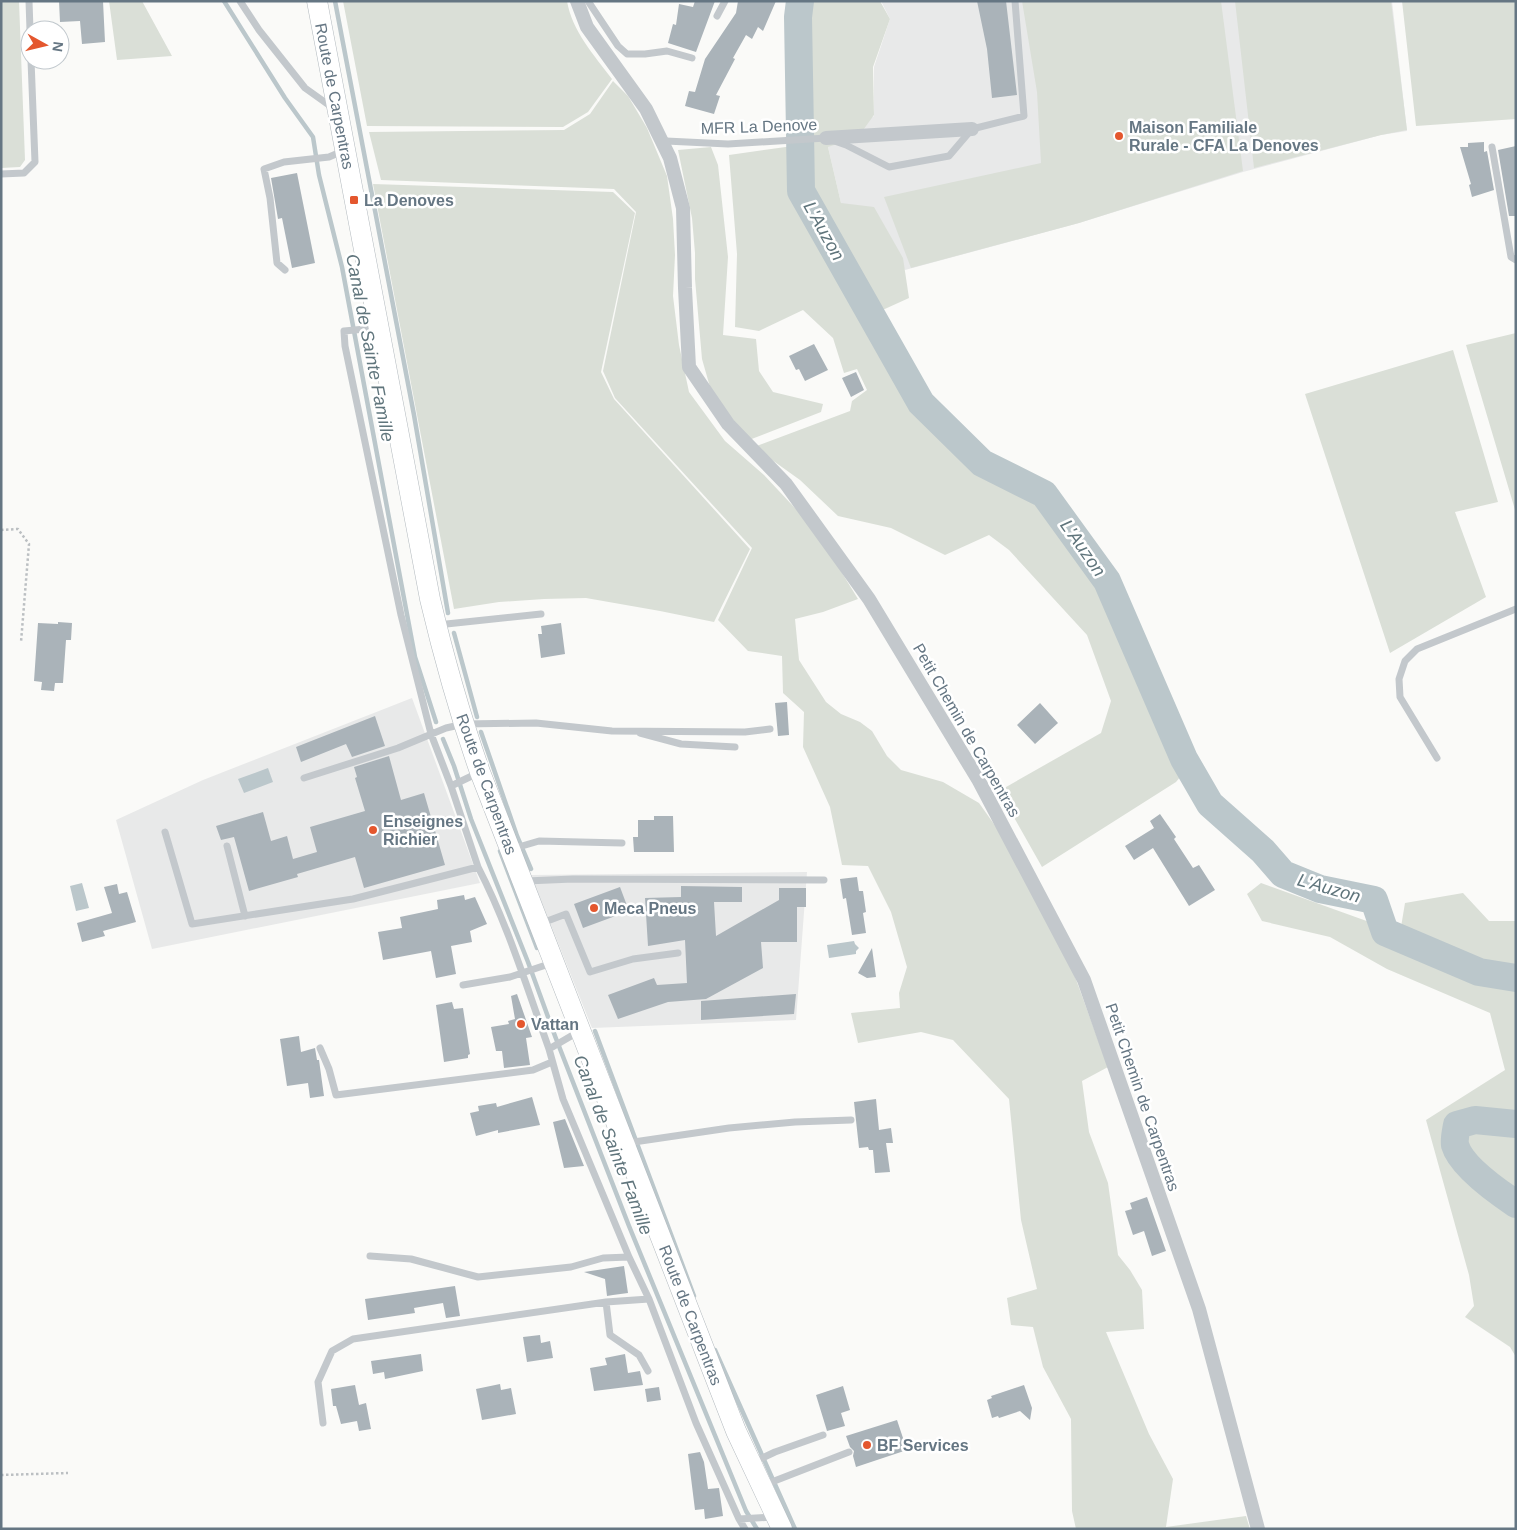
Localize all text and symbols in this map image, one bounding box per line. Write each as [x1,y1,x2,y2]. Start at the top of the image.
north arrow [20,20,70,70]
street label: Route de Carpentras [312,22,357,171]
text: N [49,41,67,53]
street label: MFR La Denove [701,116,818,137]
place label: Maison Familiale Rurale - CFA La Denoves [1129,119,1319,154]
marker: Maison Familiale Rurale - CFA La Denoves [1113,130,1125,142]
place label: La Denoves [364,192,454,209]
marker: La Denoves [348,194,360,206]
water label: L'Auzon [800,198,848,264]
water label: Canal de Sainte Famille [342,252,398,444]
water label: L'Auzon [1056,516,1110,580]
street label: Petit Chemin de Carpentras [910,641,1023,820]
street label: Route de Carpentras [453,711,520,857]
place label: Enseignes Richier [383,813,463,848]
marker: Enseignes Richier [367,824,379,836]
water label: L'Auzon [1295,869,1363,907]
place label: Meca Pneus [604,900,697,917]
marker: Meca Pneus [588,902,600,914]
street label: Petit Chemin de Carpentras [1102,1001,1183,1193]
place label: Vattan [531,1016,579,1033]
marker: Vattan [515,1018,527,1030]
water label: Canal de Sainte Famille [569,1052,657,1238]
street label: Route de Carpentras [656,1243,725,1388]
place label: BF Services [877,1437,969,1454]
marker: BF Services [861,1439,873,1451]

